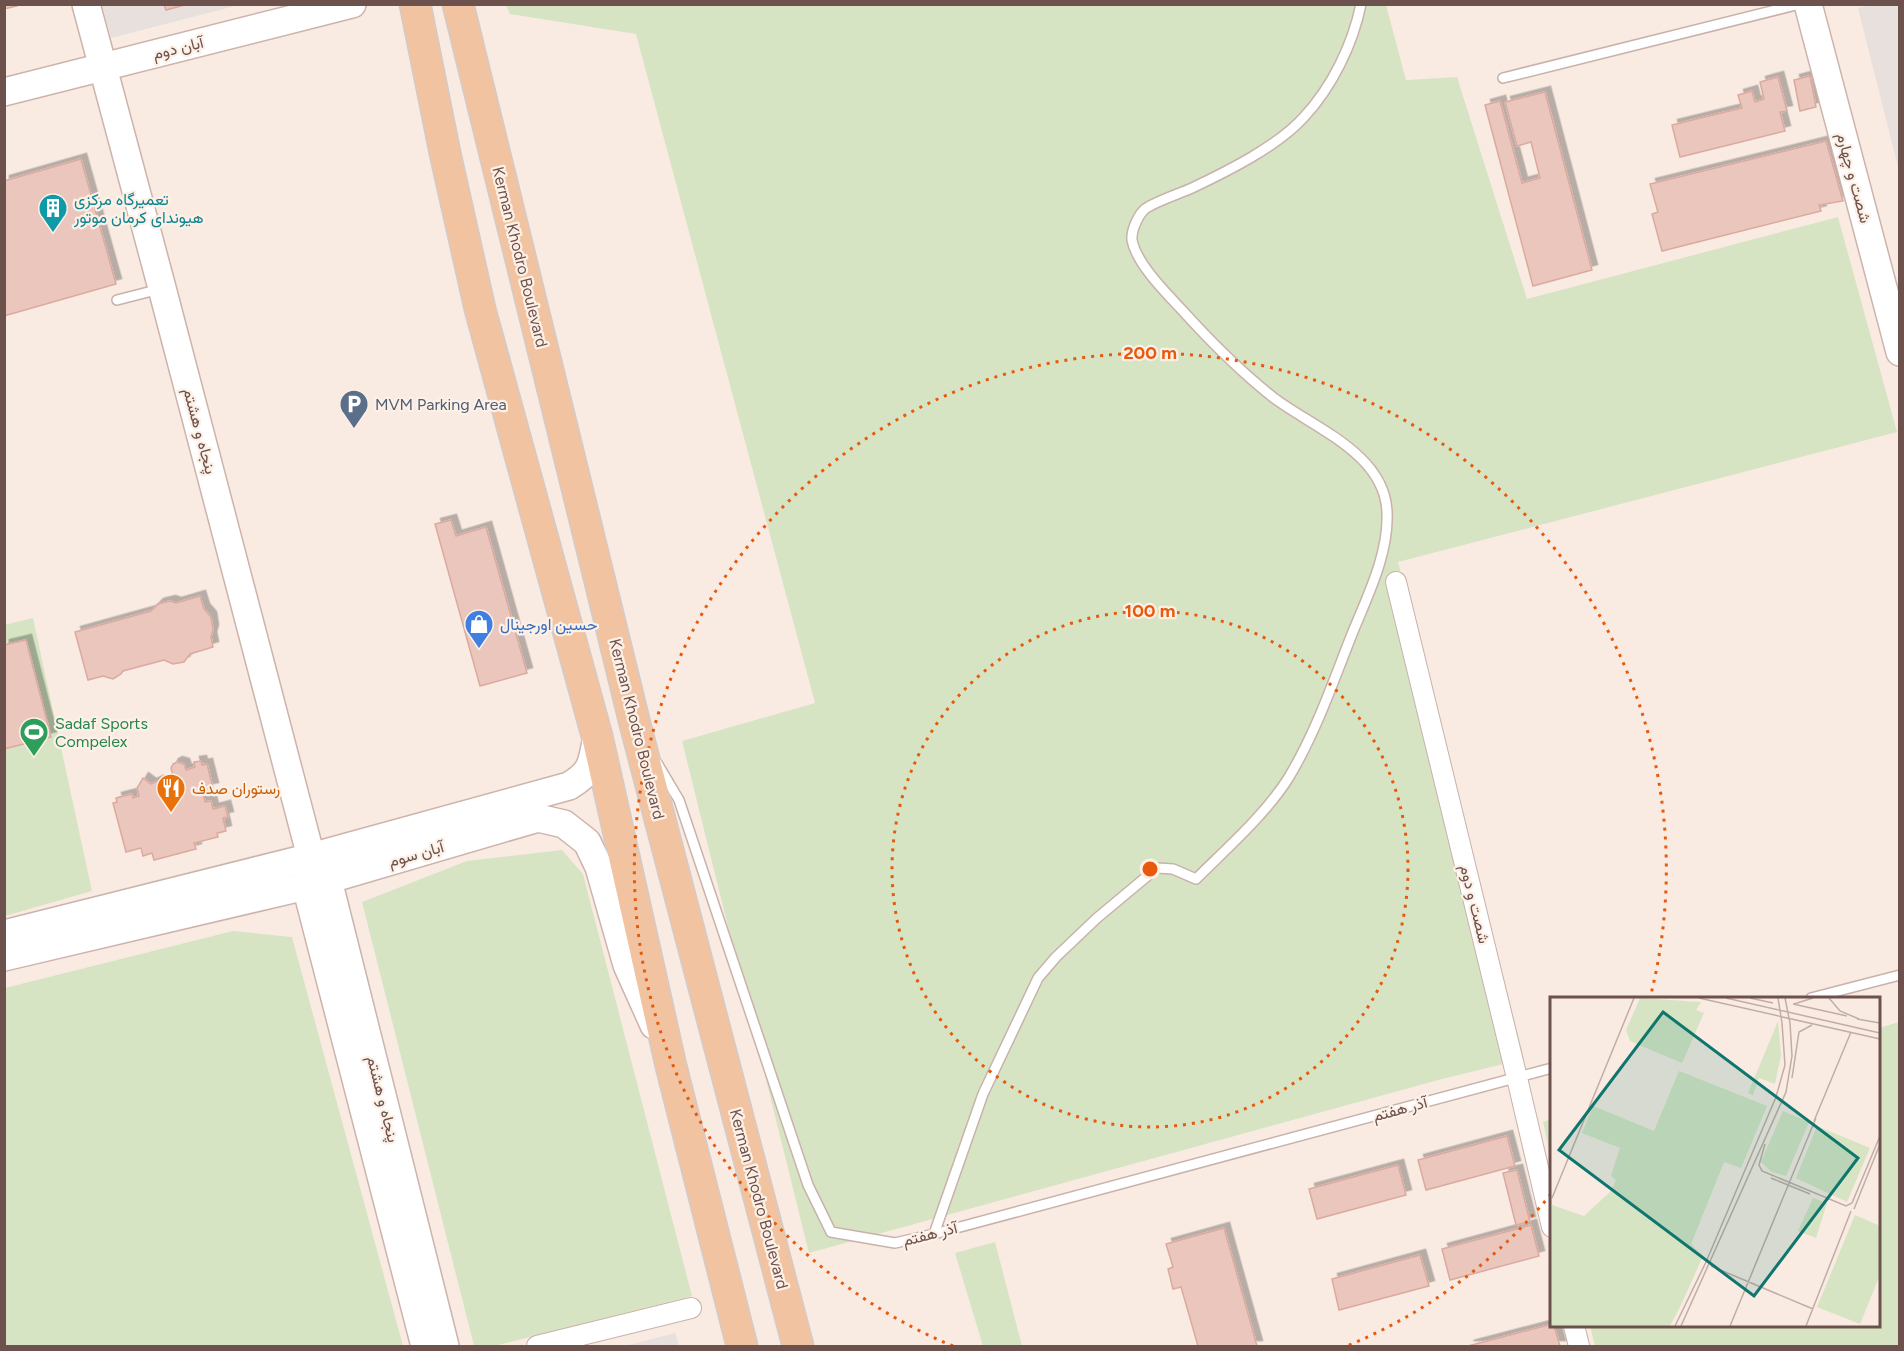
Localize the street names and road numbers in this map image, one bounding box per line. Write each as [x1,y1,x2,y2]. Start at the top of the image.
street label: آبان دوم [151,32,207,64]
street label: شصت و چهارم [1831,131,1875,226]
street label: Kerman Khodro Boulevard [488,165,552,349]
street label: پنجاه و هشتم [177,386,221,477]
street label: Kerman Khodro Boulevard [605,637,669,821]
street label: آبان سوم [386,837,447,872]
street label: شصت و دوم [1455,863,1494,946]
street label: پنجاه و هشتم [361,1054,403,1145]
street label: آذر هفتم [1371,1092,1431,1126]
street label: Kerman Khodro Boulevard [726,1107,792,1291]
street label: آذر هفتم [901,1218,961,1251]

